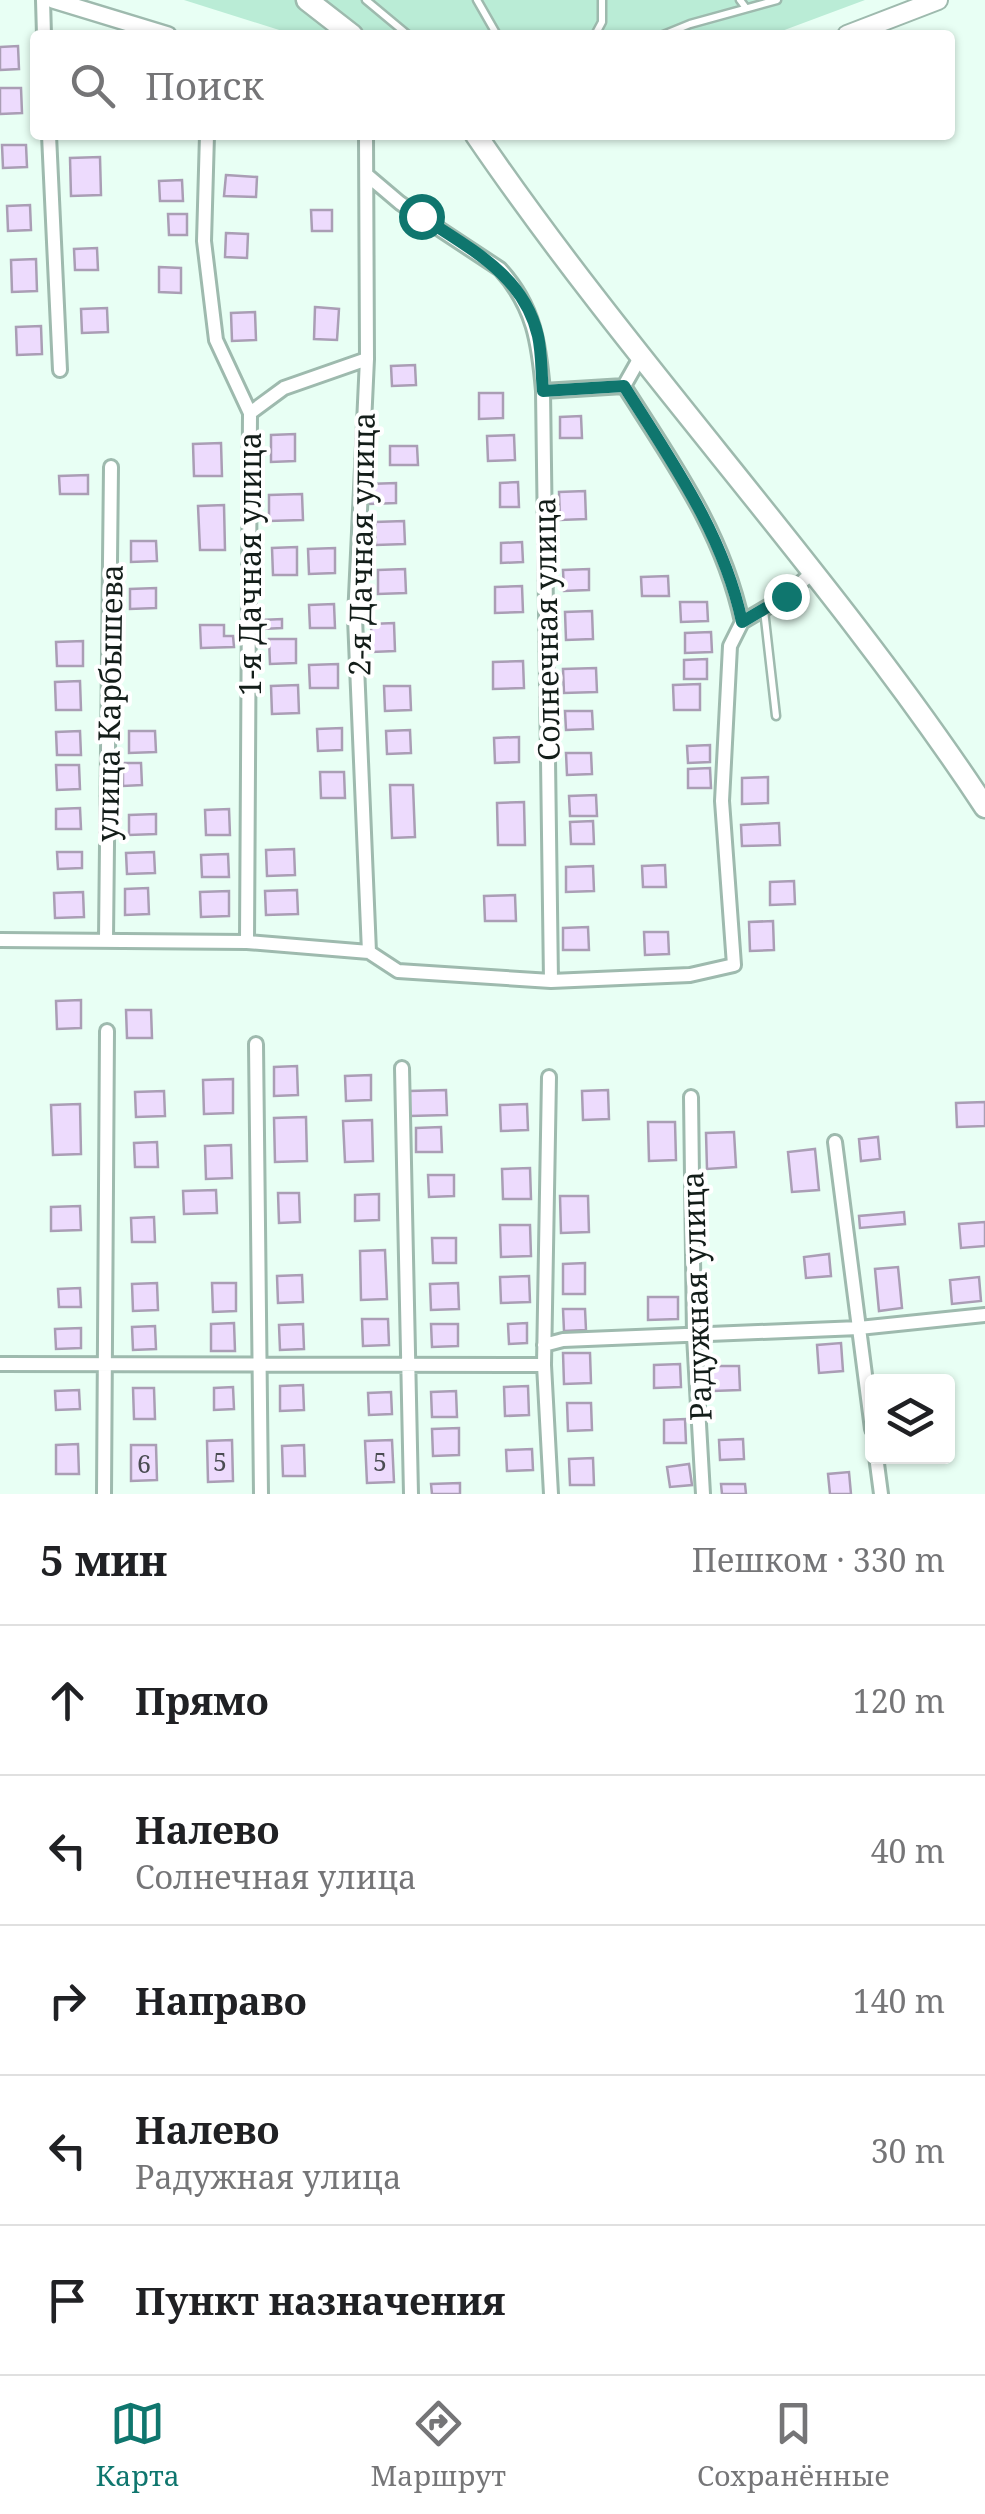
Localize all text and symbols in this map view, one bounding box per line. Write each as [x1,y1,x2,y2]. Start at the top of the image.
search box [30,30,955,140]
icon: search [65,58,120,113]
text: Поиск [145,59,264,111]
route start [399,194,445,240]
street label: 2-я Дачная улица [338,412,384,676]
street label: 1-я Дачная улица [229,432,270,696]
street label: Солнечная улица [523,497,569,761]
street label: улица Карбышева [86,564,132,842]
route end [764,574,810,620]
street label: Радужная улица [671,1170,721,1422]
map controls [865,1374,955,1464]
button: layers [865,1374,955,1464]
house number: 5 [213,1444,227,1478]
house number: 5 [373,1444,387,1478]
house number: 6 [137,1446,151,1480]
text: 5 мин [40,1531,167,1588]
text: Пешком · 330 m [692,1538,945,1581]
icon: ahead [40,1673,95,1728]
text: Прямо [135,1674,269,1726]
text: 120 m [853,1679,945,1722]
text: Налево [135,1803,280,1855]
icon: left [40,1823,95,1878]
text: 40 m [871,1829,945,1872]
text: Солнечная улица [135,1855,417,1898]
icon: right [40,1973,95,2028]
text: Направо [135,1974,307,2026]
text: 140 m [853,1979,945,2022]
text: Налево [135,2103,280,2155]
icon: left [40,2123,95,2178]
text: 30 m [871,2129,945,2172]
text: Радужная улица [135,2155,401,2198]
icon: arrive [40,2273,95,2328]
text: Пункт назначения [135,2274,505,2326]
tab: Карта [95,2396,180,2494]
tab: Маршрут [371,2396,506,2494]
tab: Сохранённые [697,2396,890,2494]

